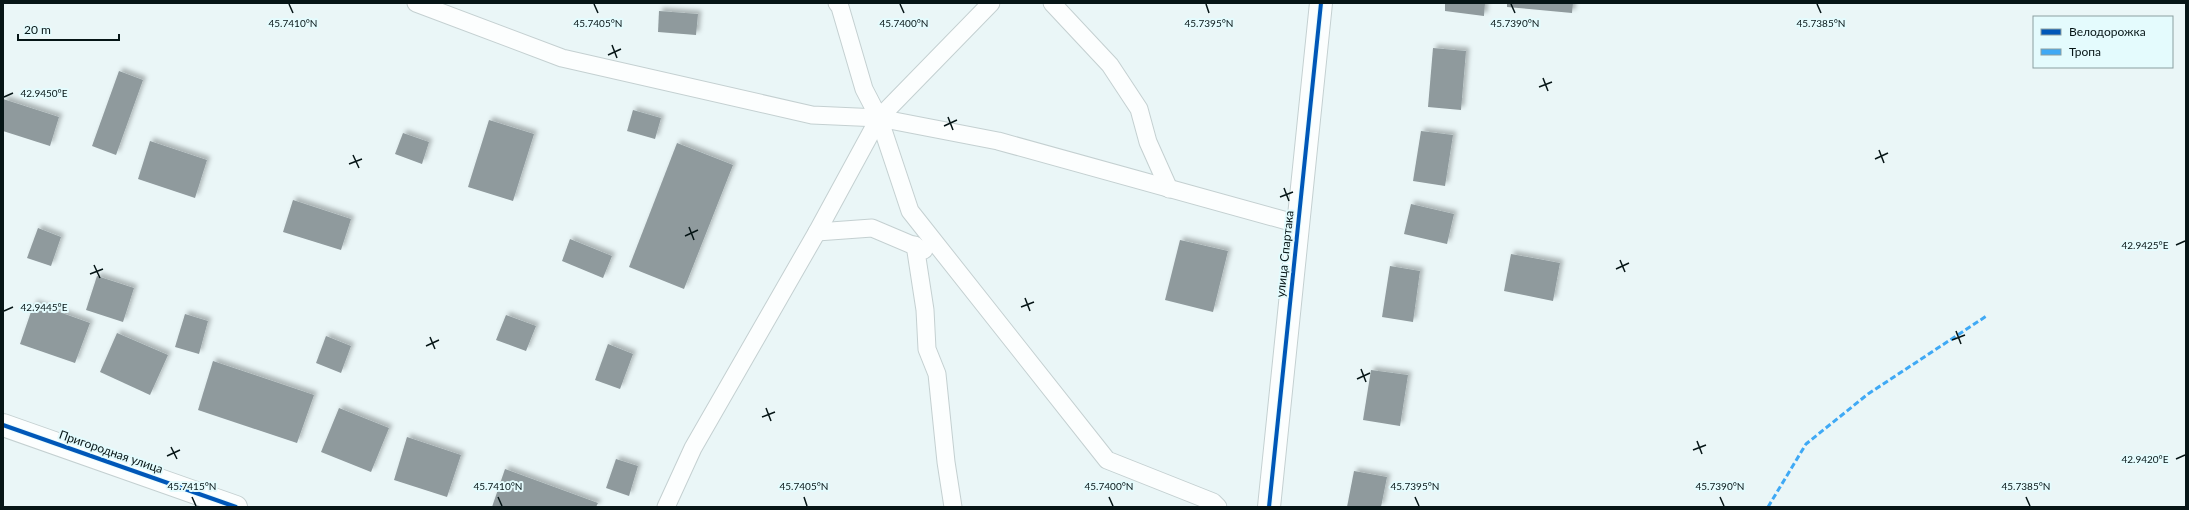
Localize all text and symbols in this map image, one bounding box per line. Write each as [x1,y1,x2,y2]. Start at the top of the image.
scale bar [18,16,119,42]
legend [2033,16,2173,68]
text: 45.7410°N [269,17,317,29]
text: 45.7405°N [574,17,622,29]
text: 45.7400°N [880,17,928,29]
text: 45.7395°N [1185,17,1233,29]
text: 45.7390°N [1491,17,1539,29]
text: 45.7385°N [1797,17,1845,29]
text: 20 m [24,22,51,37]
text: Велодорожка [2069,24,2146,39]
text: Тропа [2069,44,2101,59]
text: 42.9450°E [20,87,68,99]
street label: улица Спартака [1272,210,1297,298]
text: 42.9425°E [2121,239,2169,251]
text: 42.9445°E [20,301,68,313]
street label: Пригородная улица [57,427,165,476]
text: 42.9420°E [2121,453,2169,465]
text: 45.7415°N [168,480,216,492]
text: 45.7410°N [474,480,522,492]
text: 45.7405°N [780,480,828,492]
text: 45.7400°N [1085,480,1133,492]
text: 45.7395°N [1391,480,1439,492]
text: 45.7390°N [1696,480,1744,492]
text: 45.7385°N [2002,480,2050,492]

